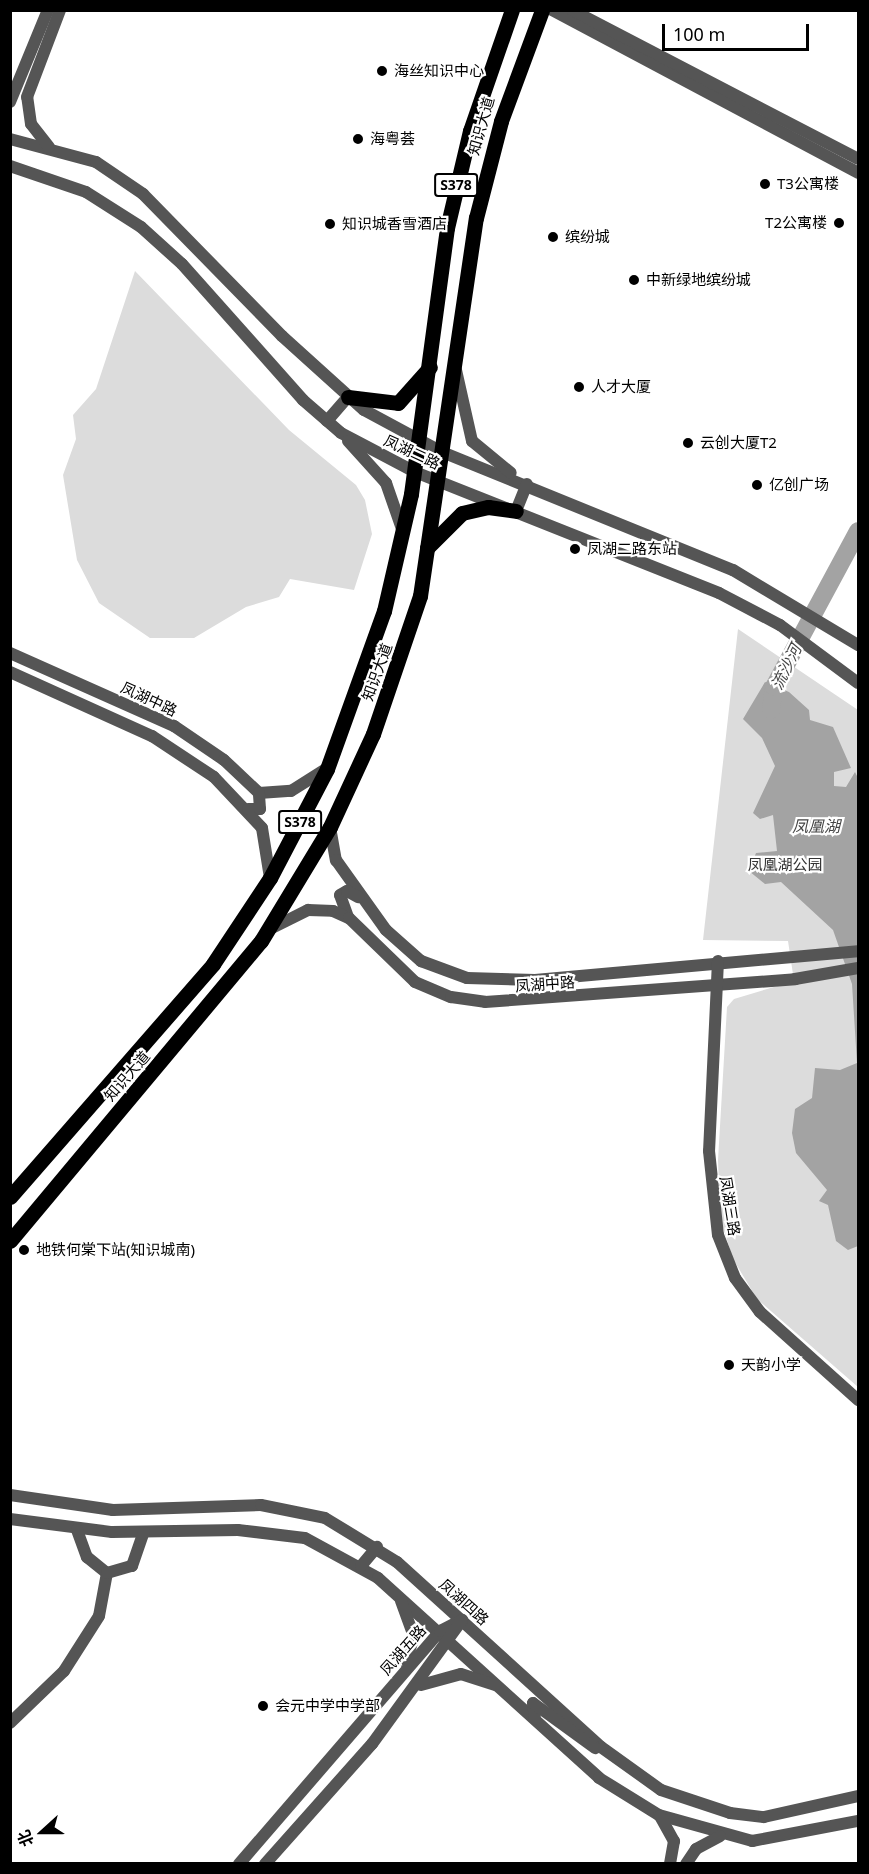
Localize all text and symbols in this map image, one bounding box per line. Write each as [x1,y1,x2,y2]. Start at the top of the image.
scale bar [665,12,812,50]
text: 100 m [673,22,725,46]
place label: 海丝知识中心 [394,62,484,80]
marker: 海丝知识中心 [375,64,389,78]
street label: 知识大道 [464,95,498,157]
place label: 海粤荟 [370,130,415,148]
marker: 海粤荟 [351,132,365,146]
road number: S378 [434,174,478,196]
place label: T3公寓楼 [777,175,839,193]
marker: T3公寓楼 [758,177,772,191]
place label: T2公寓楼 [765,214,827,232]
place label: 知识城香雪酒店 [342,215,447,233]
marker: T2公寓楼 [832,216,846,230]
marker: 知识城香雪酒店 [323,217,337,231]
place label: 缤纷城 [565,228,610,246]
marker: 缤纷城 [546,230,560,244]
place label: 中新绿地缤纷城 [646,271,751,289]
marker: 中新绿地缤纷城 [627,273,641,287]
place label: 人才大厦 [591,378,651,396]
marker: 人才大厦 [572,380,586,394]
street label: 凤湖二路 [381,431,443,473]
place label: 云创大厦T2 [700,434,777,452]
marker: 云创大厦T2 [681,436,695,450]
place label: 亿创广场 [769,476,829,494]
marker: 亿创广场 [750,478,764,492]
place label: 凤湖二路东站 [587,540,677,558]
marker: 凤湖二路东站 [568,542,582,556]
street label: 知识大道 [358,641,396,703]
water label: 流沙河 [767,641,805,693]
street label: 凤湖中路 [118,678,180,720]
road number: S378 [278,811,322,833]
water label: 凤凰湖 [792,816,840,836]
park label: 凤凰湖公园 [748,856,822,874]
street label: 凤湖中路 [514,973,576,995]
street label: 知识大道 [101,1047,153,1105]
street label: 凤湖三路 [716,1175,744,1237]
place label: 地铁何棠下站(知识城南) [36,1241,195,1259]
marker: 地铁何棠下站(知识城南) [17,1243,31,1257]
place label: 天韵小学 [741,1356,801,1374]
marker: 天韵小学 [722,1358,736,1372]
street label: 凤湖四路 [436,1575,492,1629]
street label: 凤湖五路 [377,1621,429,1679]
place label: 会元中学中学部 [275,1697,380,1715]
marker: 会元中学中学部 [256,1699,270,1713]
north arrow [12,1802,72,1862]
text: 北 [12,1827,38,1850]

